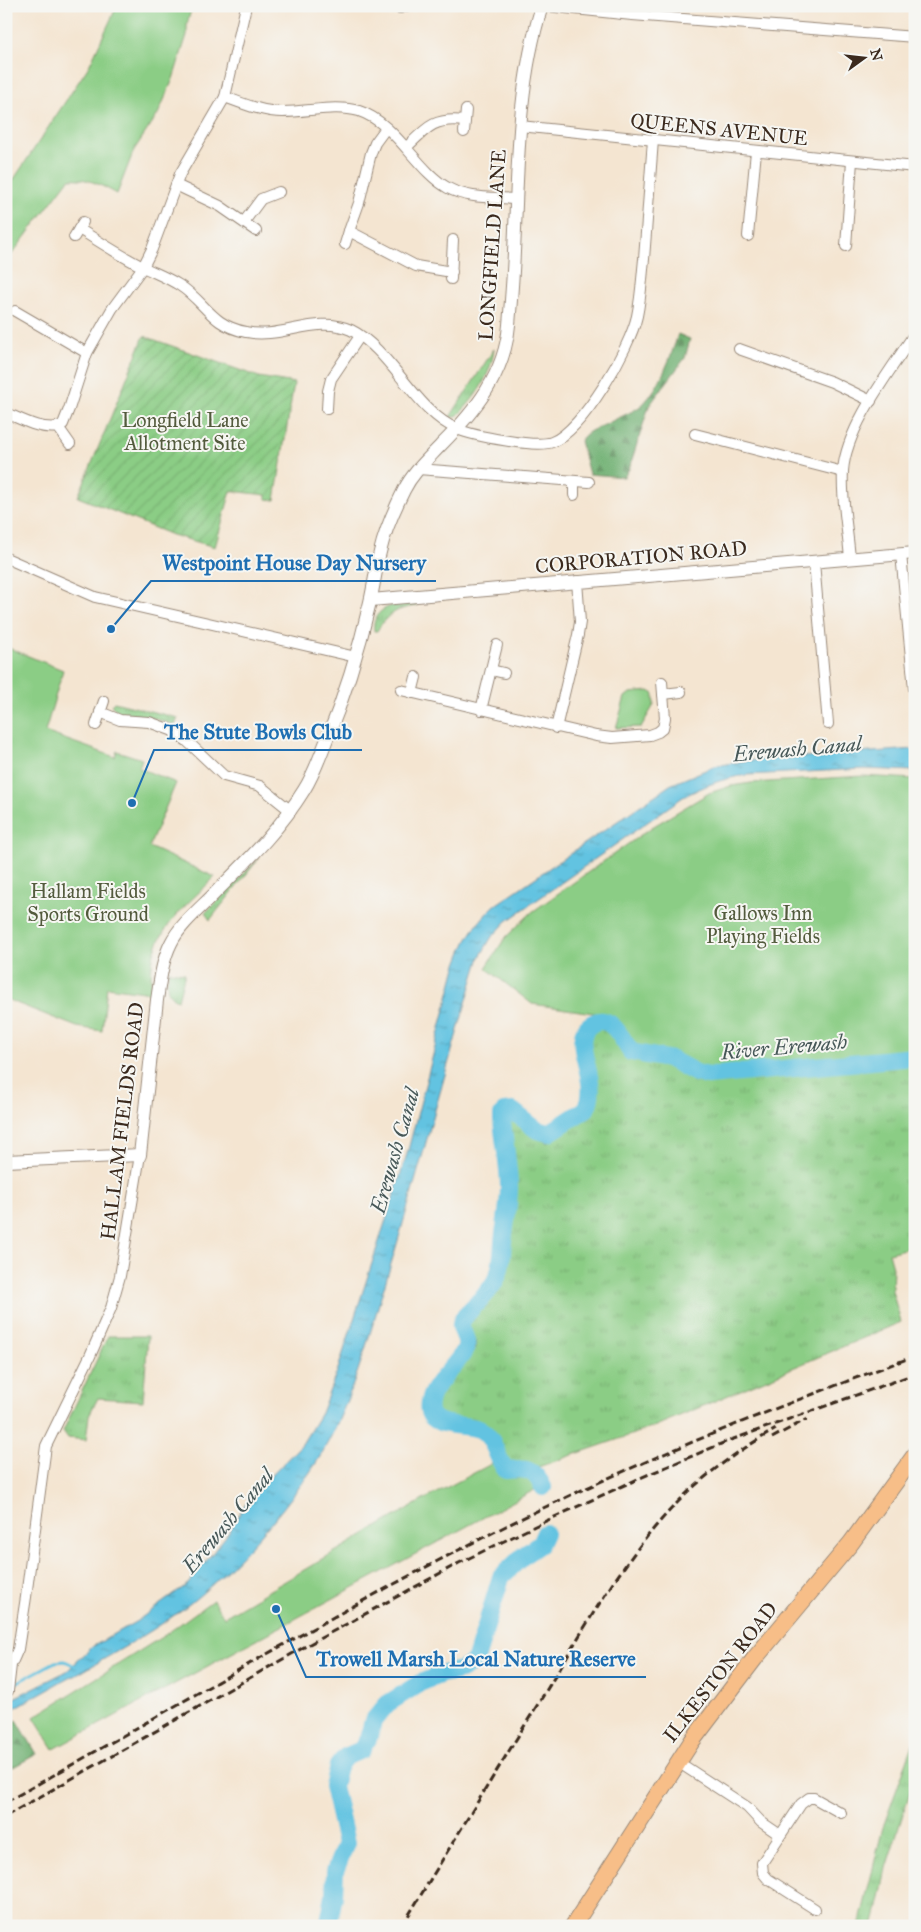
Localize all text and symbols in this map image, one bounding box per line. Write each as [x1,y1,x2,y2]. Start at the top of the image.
north arrow [838,32,888,82]
text: N [866,47,886,63]
street label: QUEENS AVENUE [629,108,809,150]
street label: LONGFIELD LANE [473,148,511,342]
park label: Longfield Lane Allotment Site [121,408,249,455]
street label: CORPORATION ROAD [534,536,748,578]
callout: Westpoint House Day Nursery [151,545,436,581]
text: Westpoint House Day Nursery [162,550,427,576]
callout: The Stute Bowls Club [154,714,362,750]
text: The Stute Bowls Club [163,719,352,745]
water label: Erewash Canal [730,730,865,768]
park label: Hallam Fields Sports Ground [27,879,149,926]
park label: Gallows Inn Playing Fields [706,901,820,949]
street label: HALLAM FIELDS ROAD [95,1001,149,1241]
water label: River Erewash [719,1029,848,1066]
water label: Erewash Canal [364,1083,426,1218]
water label: Erewash Canal [176,1461,281,1580]
street label: ILKESTON ROAD [658,1597,782,1747]
callout: Trowell Marsh Local Nature Reserve [306,1641,646,1677]
text: Trowell Marsh Local Nature Reserve [315,1646,636,1672]

